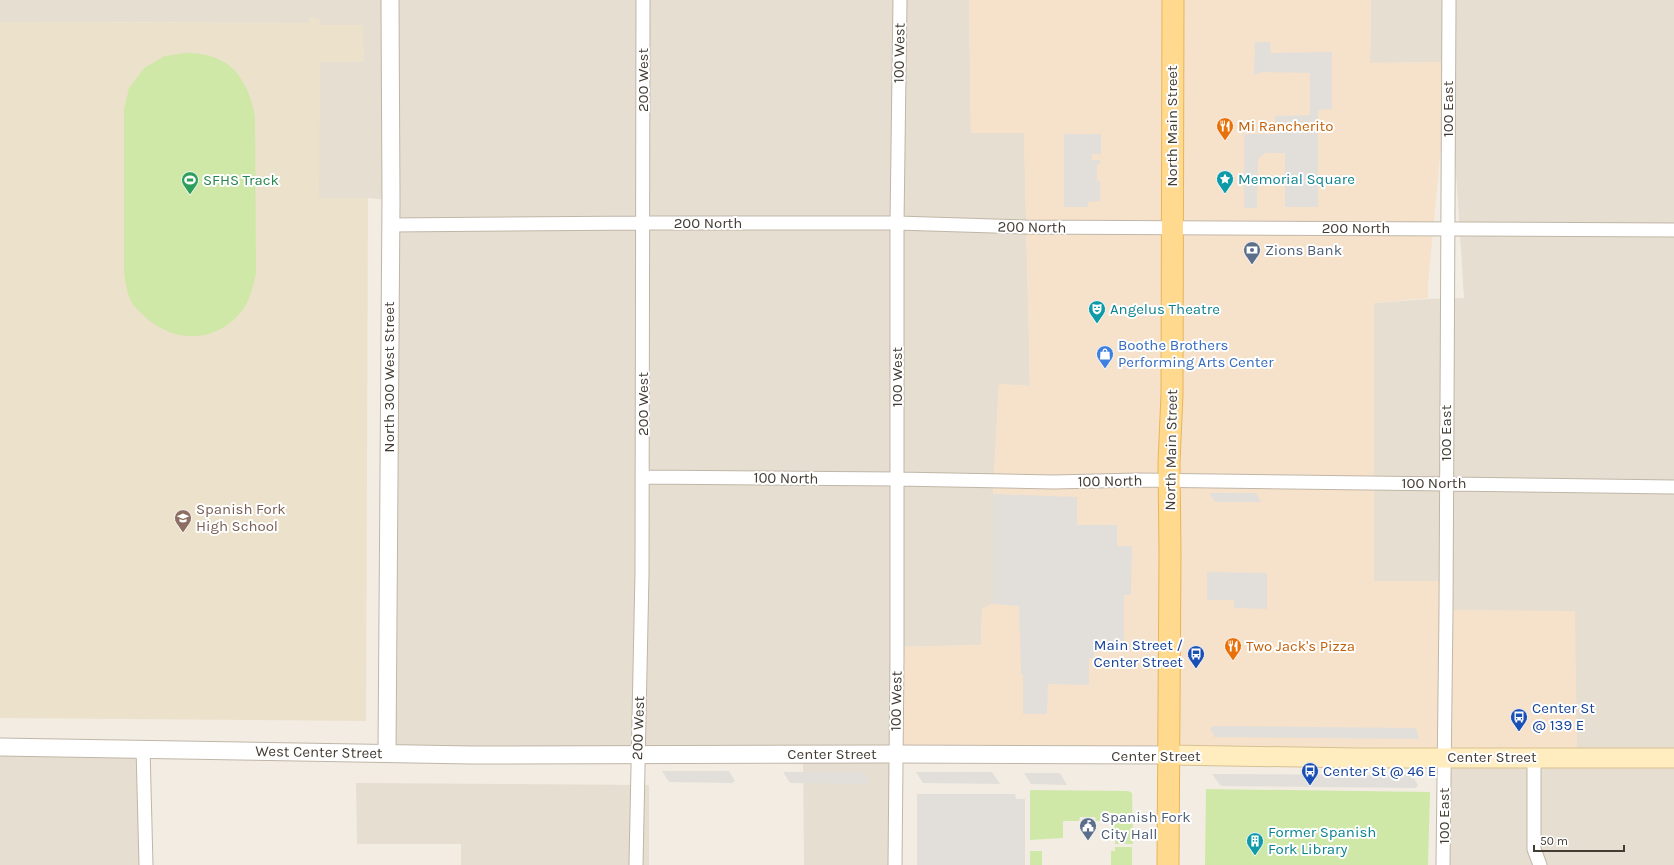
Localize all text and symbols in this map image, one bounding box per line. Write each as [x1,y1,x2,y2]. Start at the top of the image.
street label: 100 West [889,22,909,83]
street label: 200 West [634,48,652,112]
street label: North Main Street [1163,65,1181,187]
street label: 100 East [1439,80,1457,137]
restaurant icon: Mi Rancherito [1215,116,1235,141]
place label: Mi Rancherito [1238,117,1333,135]
place icon: Memorial Square [1215,169,1235,194]
sports icon: SFHS Track [180,170,200,195]
place label: Memorial Square [1238,170,1355,188]
place label: SFHS Track [203,171,279,189]
street label: 200 North [674,214,742,232]
street label: 200 North [998,217,1066,237]
street label: 200 North [1322,219,1390,237]
bank icon: Zions Bank [1242,240,1262,265]
place label: Zions Bank [1265,241,1342,259]
theatre icon: Angelus Theatre [1087,299,1107,324]
place label: Angelus Theatre [1110,300,1220,318]
street label: North 300 West Street [380,301,398,453]
place label: Boothe Brothers Performing Arts Center [1118,336,1274,371]
shop icon: Boothe Brothers Performing Arts Center [1095,344,1115,369]
street label: 100 West [888,346,906,407]
street label: 200 West [634,372,652,436]
street label: North Main Street [1161,389,1181,511]
street label: 100 East [1437,404,1455,461]
street label: 100 North [753,468,819,488]
street label: 100 North [1077,471,1143,491]
street label: 100 North [1402,474,1466,492]
place label: Spanish Fork High School [196,500,286,535]
school or university icon: Spanish Fork High School [173,508,193,533]
place label: Main Street / Center Street [1094,636,1183,671]
restaurant icon: Two Jack's Pizza [1223,636,1243,661]
place label: Two Jack's Pizza [1246,637,1355,655]
bus stop icon: Main Street / Center Street [1186,644,1206,669]
street label: 100 West [886,670,906,731]
street label: 200 West [628,695,648,760]
place label: Center St @ 139 E [1532,699,1595,734]
bus stop icon: Center St @ 139 E [1509,707,1529,732]
street label: West Center Street [255,742,383,762]
street label: Center Street [787,745,877,763]
street label: Center Street [1111,747,1201,765]
street label: Center Street [1447,748,1537,766]
bus stop icon: Center St @ 46 E [1300,761,1320,786]
place label: Center St @ 46 E [1323,762,1436,780]
street label: 100 East [1435,787,1453,844]
place label: Spanish Fork City Hall [1101,808,1191,843]
public building icon: Spanish Fork City Hall [1078,816,1098,841]
place label: Former Spanish Fork Library [1268,823,1376,858]
scale bar [1534,827,1624,853]
building icon: Former Spanish Fork Library [1245,831,1265,856]
text: 50 m [1540,834,1568,848]

